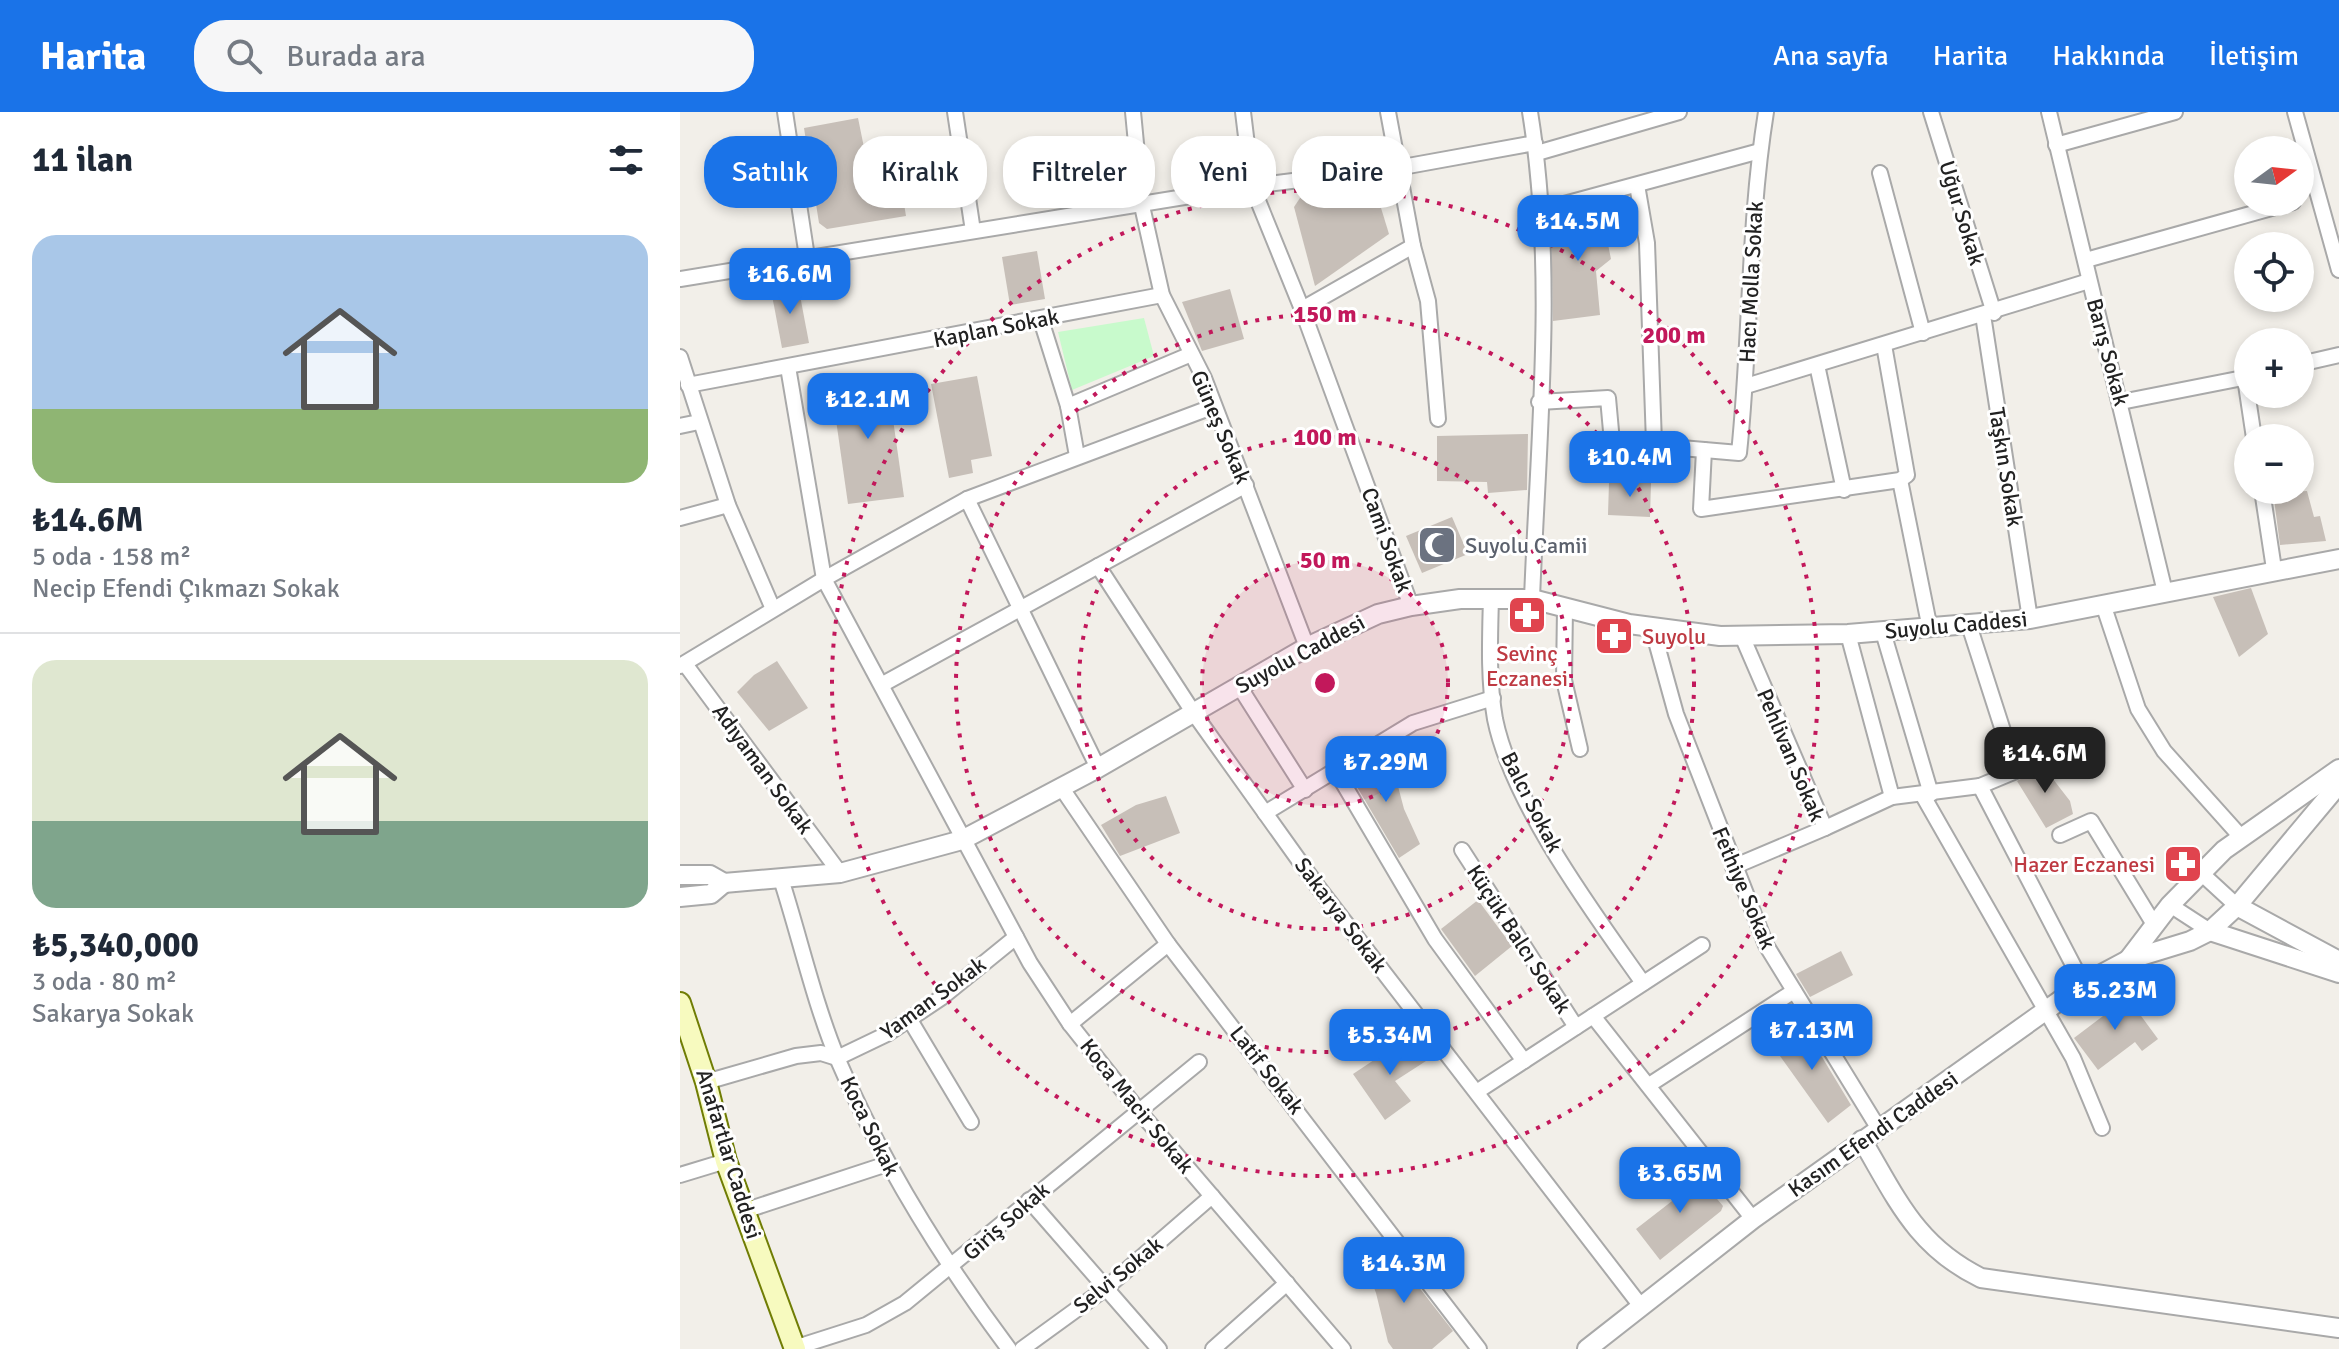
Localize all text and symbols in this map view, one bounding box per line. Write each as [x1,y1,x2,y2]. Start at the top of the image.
search box [194,20,754,92]
text: Harita [40,33,146,80]
icon: search [222,34,266,78]
text: Burada ara [286,38,426,75]
text: Ana sayfa [1773,39,1889,73]
text: Harita [1933,39,2008,73]
text: Hakkında [2052,39,2165,73]
text: İletişim [2209,39,2299,73]
chip: Satılık [704,136,837,208]
chip: Kiralık [853,136,987,208]
chip: Filtreler [1003,136,1155,208]
chip: Yeni [1171,136,1276,208]
chip: Daire [1292,136,1412,208]
north arrow [2234,136,2314,216]
map controls [2234,136,2314,504]
icon: filters [604,138,648,182]
text: 11 ilan [32,139,133,181]
street label: Uğur Sokak [1933,157,1991,269]
pin: ₺14.5M [1513,195,1643,263]
street label: Hacı Molla Sokak [1733,200,1769,364]
text: ₺14.5M [1535,205,1621,237]
button: locate [2234,232,2314,312]
pin: ₺16.6M [725,248,855,316]
text: ₺16.6M [747,258,833,290]
icon: home [268,287,412,431]
street label: Barış Sokak [2081,295,2135,409]
text: 150 m [1293,299,1357,329]
street label: Kaplan Sokak [931,303,1061,353]
text: 200 m [1642,320,1706,350]
button: + [2234,328,2314,408]
street label: Güneş Sokak [1185,366,1257,488]
pin: ₺12.1M [803,373,933,441]
text: ₺12.1M [825,383,911,415]
street label: Taşkın Sokak [1983,405,2029,529]
text: 100 m [1293,422,1357,452]
button: − [2234,424,2314,504]
pin: ₺10.4M [1565,431,1695,499]
text: ₺10.4M [1587,441,1673,473]
street label: Cami Sokak [1356,484,1418,596]
text: ₺14.6M [32,499,144,541]
mosque icon: Suyolu Camii [1416,524,1458,566]
place label: Suyolu Camii [1465,532,1588,559]
text: 5 oda · 158 m² [32,541,191,573]
text: 50 m [1300,545,1350,575]
text: Necip Efendi Çıkmazı Sokak [32,573,340,605]
pharmacy icon: Sevinç Eczanesi [1506,594,1548,636]
street label: Suyolu Caddesi [1884,605,2028,645]
street label: Suyolu Caddesi [1231,609,1369,699]
pharmacy icon: Suyolu [1593,615,1635,657]
place label: Suyolu [1642,623,1706,650]
place label: Sevinç Eczanesi [1486,640,1568,692]
centre of rings [1311,669,1339,697]
street label: Pehlivan Sokak [1751,684,1831,826]
street label: Adıyaman Sokak [707,699,819,839]
icon: home [268,712,412,856]
pin: ₺14.6M [1980,727,2110,795]
pin: ₺7.29M [1321,736,1451,804]
text: ₺14.6M [2002,737,2088,769]
text: ₺7.29M [1343,746,1429,778]
street label: Balcı Sokak [1495,747,1569,857]
street label: Fethiye Sokak [1706,823,1782,953]
pharmacy icon: Hazer Eczanesi [2162,843,2204,885]
place label: Hazer Eczanesi [2013,851,2155,878]
street label: Sakarya Sokak [1289,852,1393,978]
street label: Küçük Balcı Sokak [1461,860,1577,1018]
text: ₺5,340,000 [32,924,199,966]
street label: Yaman Sokak [875,951,991,1045]
pin: ₺5.23M [2050,964,2180,1032]
text: 3 oda · 80 m² [32,966,177,998]
text: ₺5.23M [2072,974,2158,1006]
text: Sakarya Sokak [32,998,194,1030]
pin: ₺7.13M [1747,1004,1877,1072]
pin: ₺5.34M [1325,1009,1455,1077]
text: ₺7.13M [1769,1014,1855,1046]
text: ₺5.34M [1347,1019,1433,1051]
street label: Latif Sokak [1224,1020,1310,1120]
street label: Koca Macir Sokak [1074,1033,1200,1179]
street label: Kasım Efendi Caddesi [1783,1065,1963,1203]
street label: Anafartlar Caddesi [690,1066,768,1242]
street label: Koca Sokak [834,1072,906,1180]
pin: ₺3.65M [1615,1147,1745,1215]
text: ₺3.65M [1637,1157,1723,1189]
street label: Giriş Sokak [957,1176,1055,1266]
street label: Selvi Sokak [1068,1231,1168,1319]
pin: ₺14.3M [1339,1237,1469,1305]
text: ₺14.3M [1361,1247,1447,1279]

